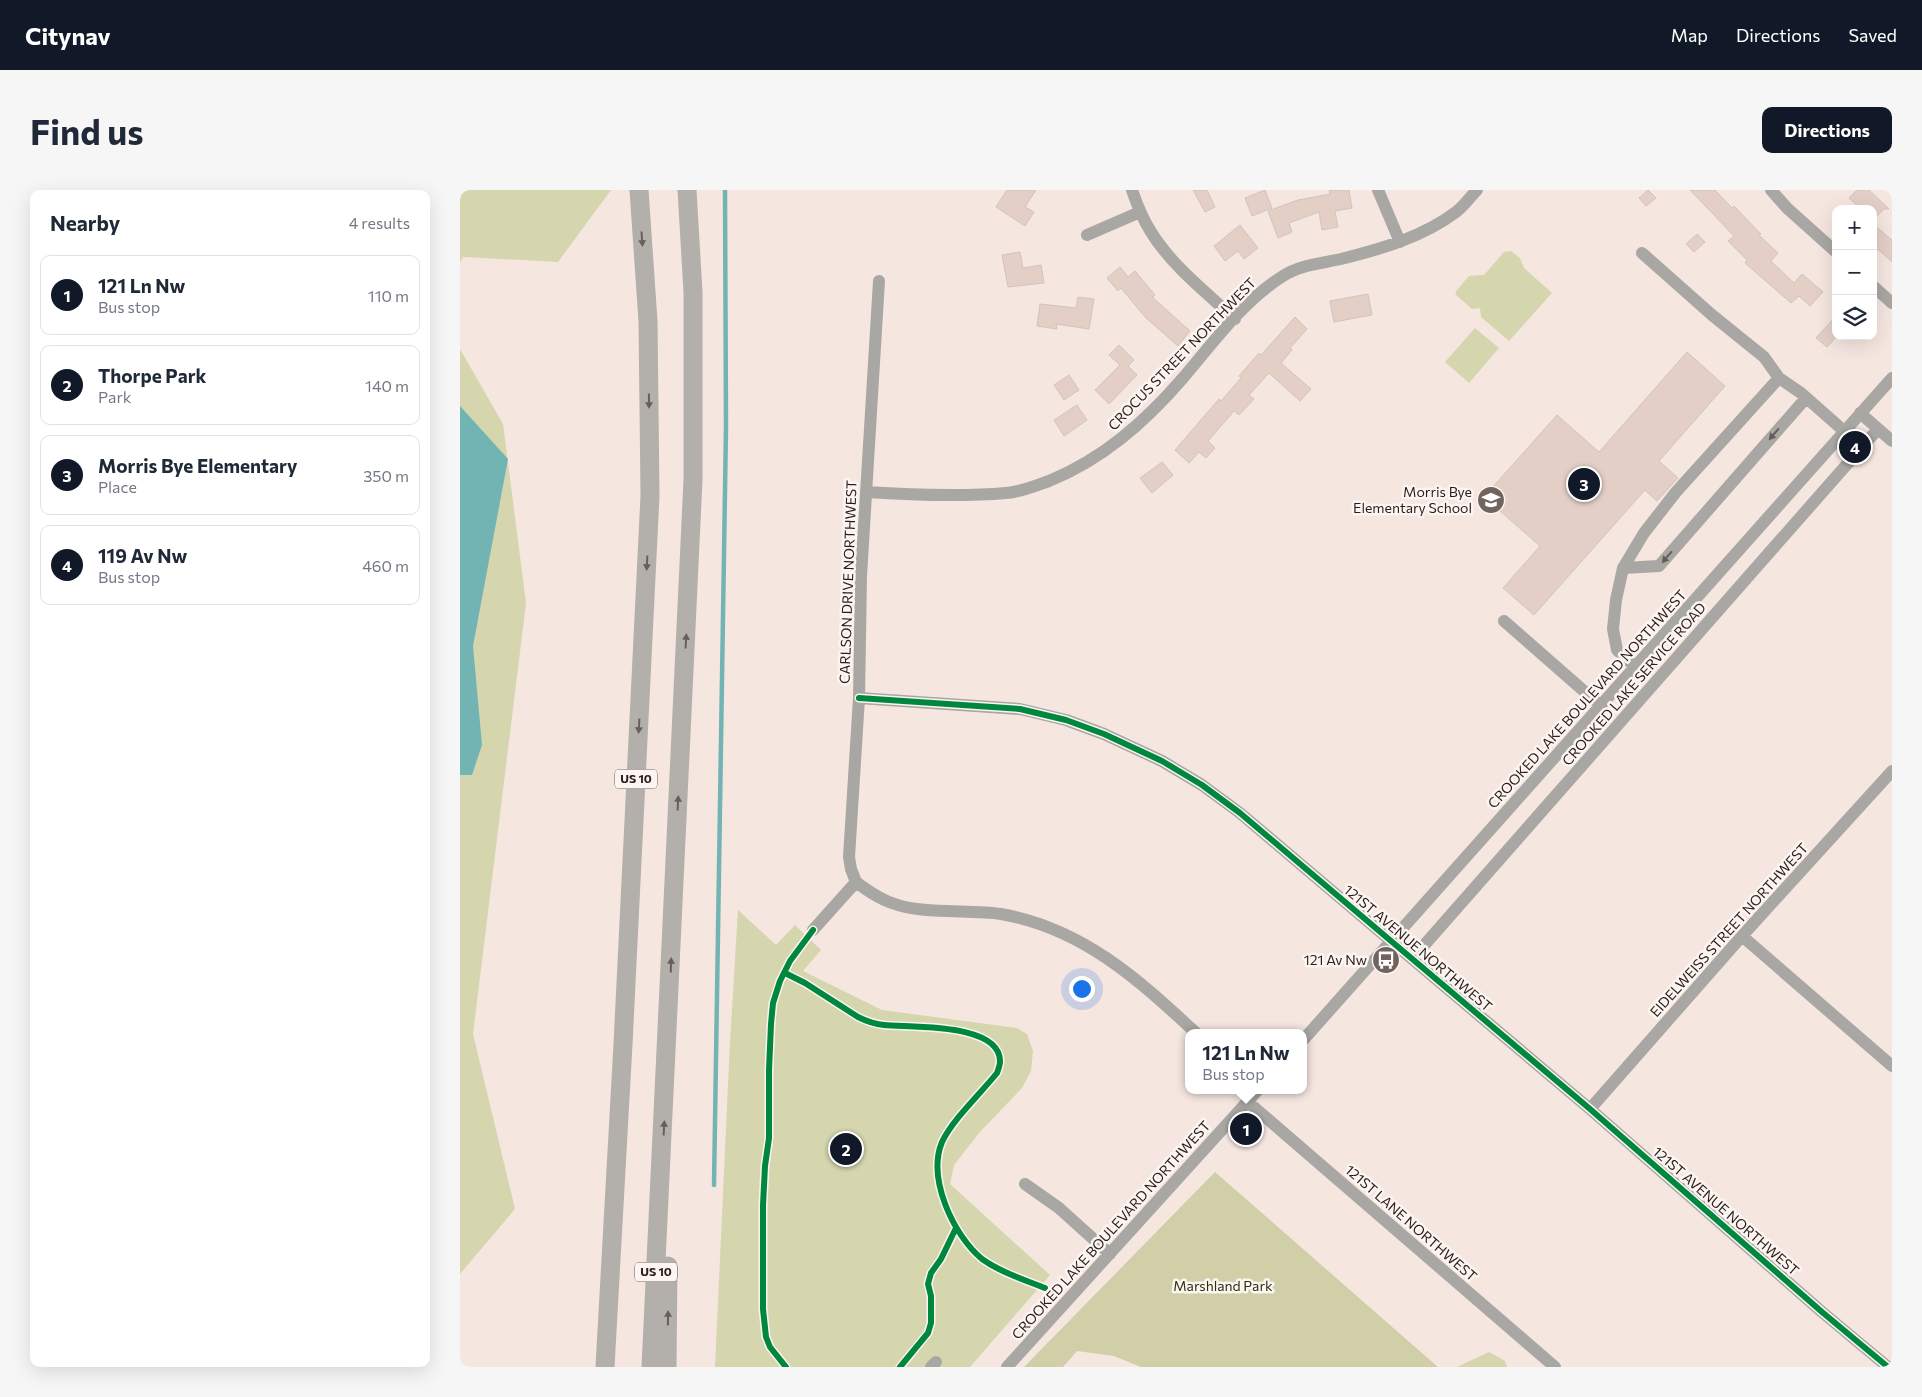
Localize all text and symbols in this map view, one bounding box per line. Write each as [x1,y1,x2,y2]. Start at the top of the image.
text: Citynav [25,21,111,50]
text: Map [1671,24,1708,46]
text: Directions [1736,24,1820,46]
text: Saved [1848,24,1897,46]
button: Directions [1762,107,1892,153]
text: Find us [30,109,144,152]
map controls [1832,205,1877,340]
button: + [1832,205,1877,250]
text: Nearby [50,210,120,235]
text: 4 results [349,213,410,232]
one-way arrow [639,231,647,247]
button: − [1832,250,1877,295]
text: 121 Ln Nw [98,274,185,297]
street label: CROCUS STREET NORTHWEST [1104,274,1259,434]
text: 1 [63,286,71,305]
text: 110 m [368,286,409,305]
button: layers [1832,295,1877,340]
text: Bus stop [98,297,160,316]
text: Thorpe Park [98,364,206,387]
text: 2 [62,376,72,395]
text: 140 m [365,376,409,395]
text: Park [98,387,131,406]
one-way arrow [645,393,653,409]
one-way arrow [1769,428,1780,441]
pin: 4 [1839,428,1871,466]
text: Morris Bye Elementary [98,454,297,477]
pin: 3 [1568,465,1600,503]
text: 3 [62,466,72,485]
text: 350 m [363,466,409,485]
text: Place [98,477,137,496]
street label: CARLSON DRIVE NORTHWEST [835,480,860,684]
place label: Morris Bye Elementary School [1353,483,1472,516]
school or university icon: Morris Bye Elementary School [1476,485,1506,515]
text: 119 Av Nw [98,544,187,567]
one-way arrow [1661,550,1673,562]
text: 4 [62,556,72,575]
text: 460 m [362,556,409,575]
one-way arrow [642,556,650,572]
text: Bus stop [98,567,160,586]
street label: CROOKED LAKE BOULEVARD NORTHWEST [1484,586,1689,811]
street label: CROOKED LAKE SERVICE ROAD [1558,599,1709,769]
one-way arrow [682,632,690,648]
one-way arrow [634,718,642,734]
road number: US 10 [615,770,657,788]
one-way arrow [675,795,683,811]
street label: EIDELWEISS STREET NORTHWEST [1646,839,1811,1020]
street label: 121ST AVENUE NORTHWEST [1341,881,1496,1015]
bus stop icon: 121 Av Nw [1371,945,1401,975]
place label: 121 Av Nw [1304,951,1367,968]
one-way arrow [667,957,675,973]
your location [1069,976,1095,1002]
popup [1185,1029,1307,1094]
text: 121 Ln Nw [1202,1041,1290,1064]
text: Bus stop [1202,1064,1265,1083]
pin: 1 [1230,1110,1262,1148]
street label: CROOKED LAKE BOULEVARD NORTHWEST [1008,1117,1213,1342]
one-way arrow [660,1119,668,1135]
pin: 2 [830,1130,862,1168]
street label: 121ST AVENUE NORTHWEST [1650,1143,1803,1279]
street label: 121ST LANE NORTHWEST [1342,1161,1481,1284]
road number: US 10 [635,1262,677,1282]
park label: Marshland Park [1173,1277,1273,1294]
one-way arrow [664,1310,672,1326]

